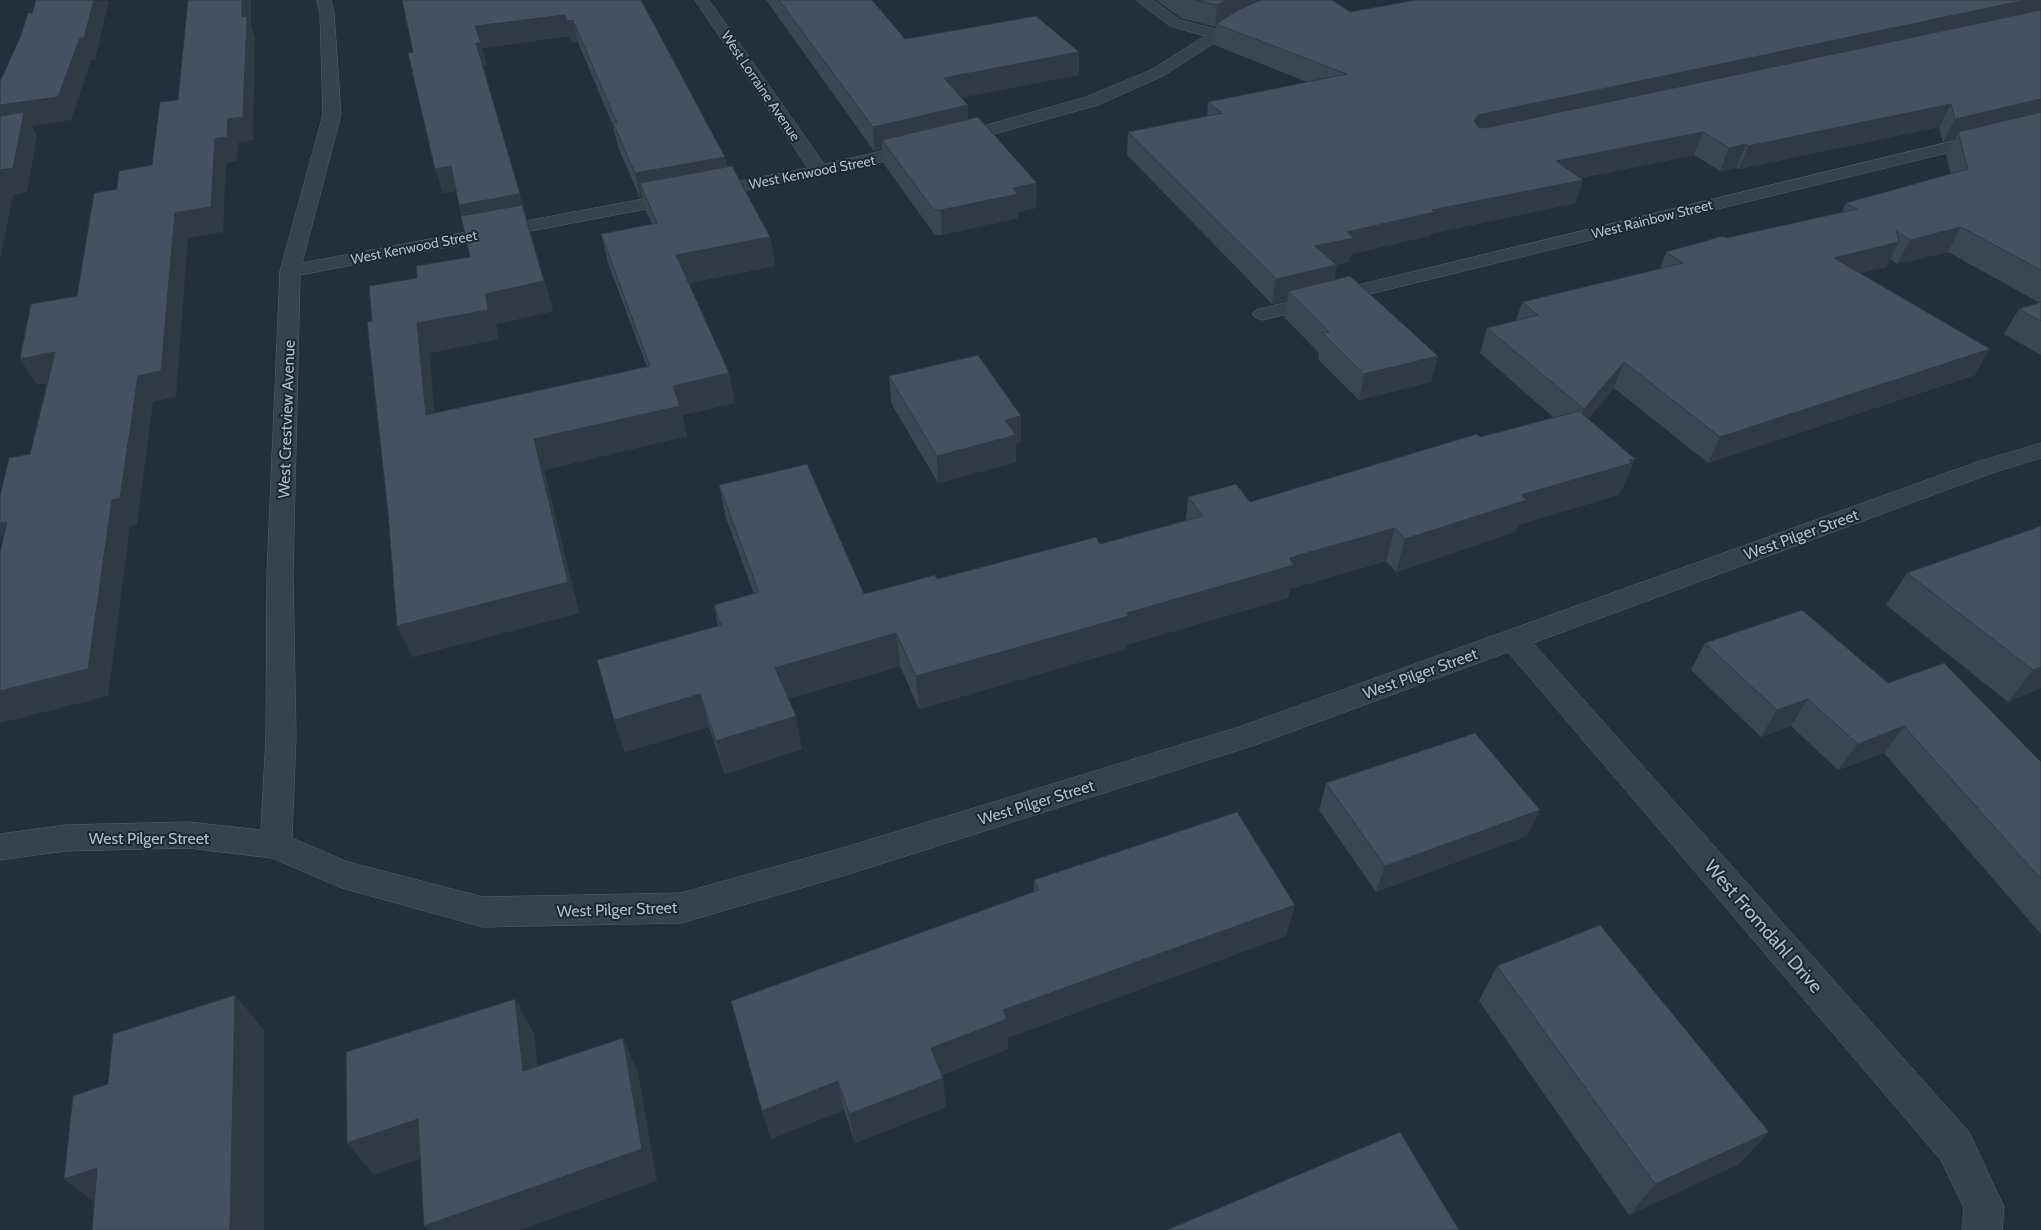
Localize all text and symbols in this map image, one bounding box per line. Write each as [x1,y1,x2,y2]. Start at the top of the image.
street label: West Lorraine Avenue [717,27,805,145]
street label: West Kenwood Street [747,151,877,193]
street label: West Rainbow Street [1590,195,1715,243]
street label: West Kenwood Street [349,226,479,268]
street label: West Crestview Avenue [274,339,299,499]
street label: West Pilger Street [1741,505,1862,564]
street label: West Pilger Street [1360,644,1481,703]
street label: West Pilger Street [976,776,1097,829]
street label: West Pilger Street [89,829,210,848]
street label: West Fromdahl Drive [1700,855,1828,998]
street label: West Pilger Street [556,898,678,921]

